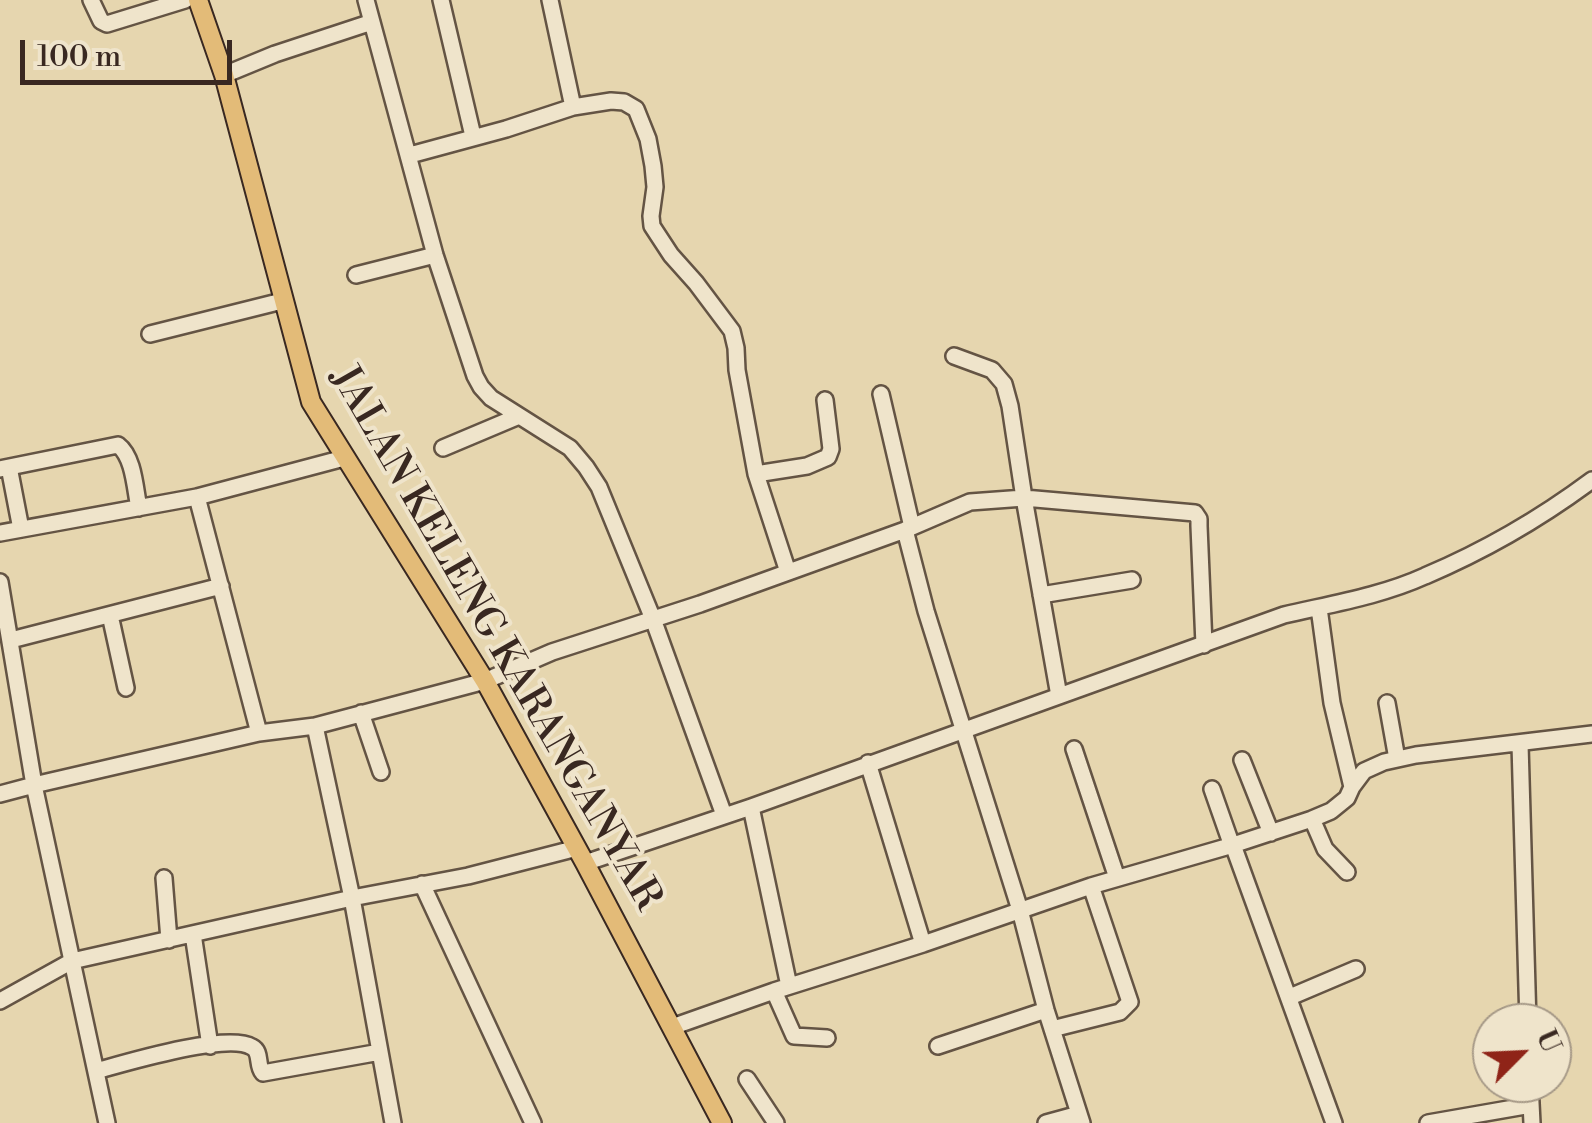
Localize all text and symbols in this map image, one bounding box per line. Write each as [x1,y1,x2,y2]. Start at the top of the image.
scale bar [25,20,238,82]
text: 100 m [37,38,121,76]
street label: JALAN KELENG KARANGANYAR [318,359,670,919]
north arrow [1472,1003,1572,1103]
text: U [1528,1024,1568,1058]

